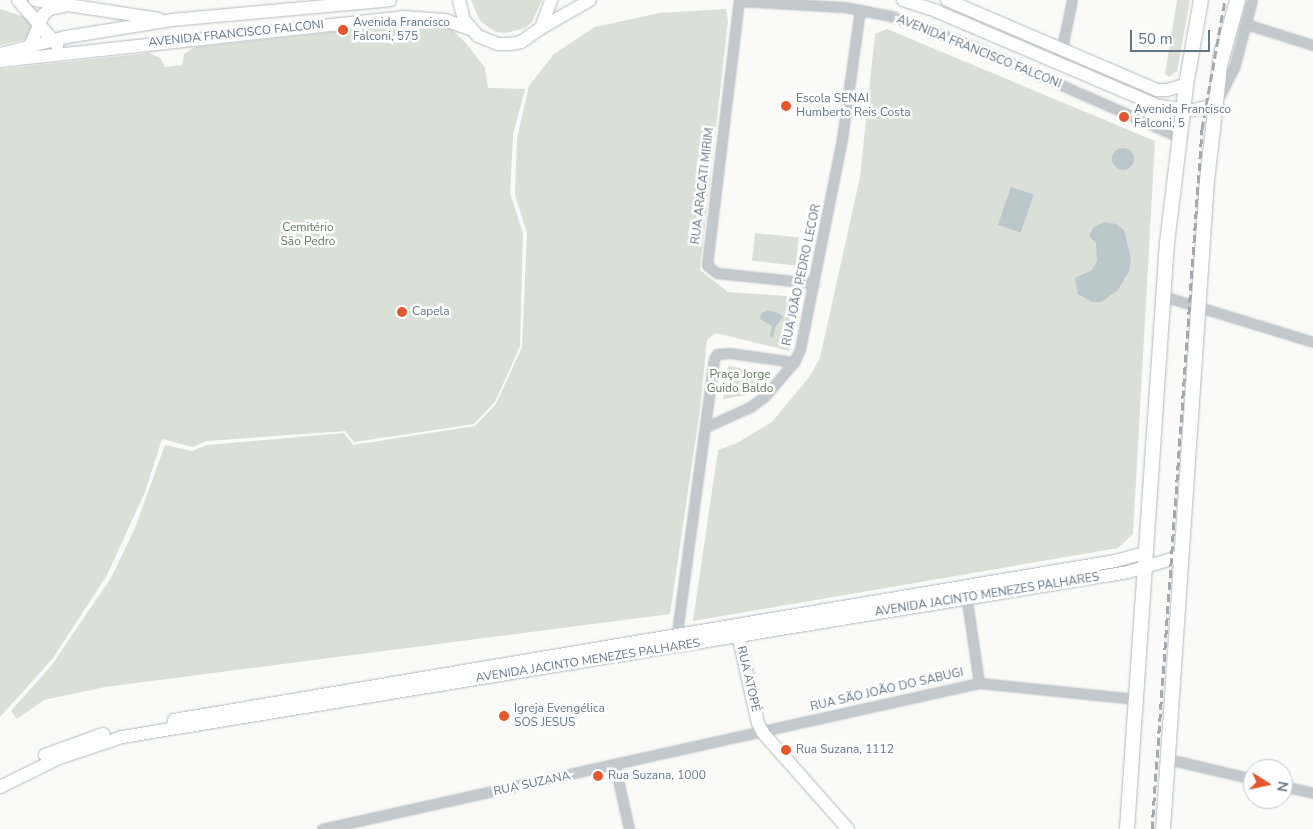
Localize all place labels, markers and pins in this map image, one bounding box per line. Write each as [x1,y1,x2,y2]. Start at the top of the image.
place label: Avenida Francisco Falconi, 575 [353,16,450,44]
marker: Avenida Francisco Falconi, 575 [337,24,349,36]
place label: Escola SENAI Humberto Reis Costa [796,92,911,120]
marker: Escola SENAI Humberto Reis Costa [780,100,792,112]
place label: Avenida Francisco Falconi, 5 [1134,103,1231,131]
marker: Avenida Francisco Falconi, 5 [1118,111,1130,123]
place label: Capela [412,305,450,319]
marker: Capela [396,306,408,318]
place label: Igreja Evengélica SOS JESUS [514,702,605,730]
marker: Igreja Evengélica SOS JESUS [498,710,510,722]
place label: Rua Suzana, 1112 [796,743,894,757]
marker: Rua Suzana, 1112 [780,744,792,756]
place label: Rua Suzana, 1000 [608,769,706,783]
marker: Rua Suzana, 1000 [592,770,604,782]

